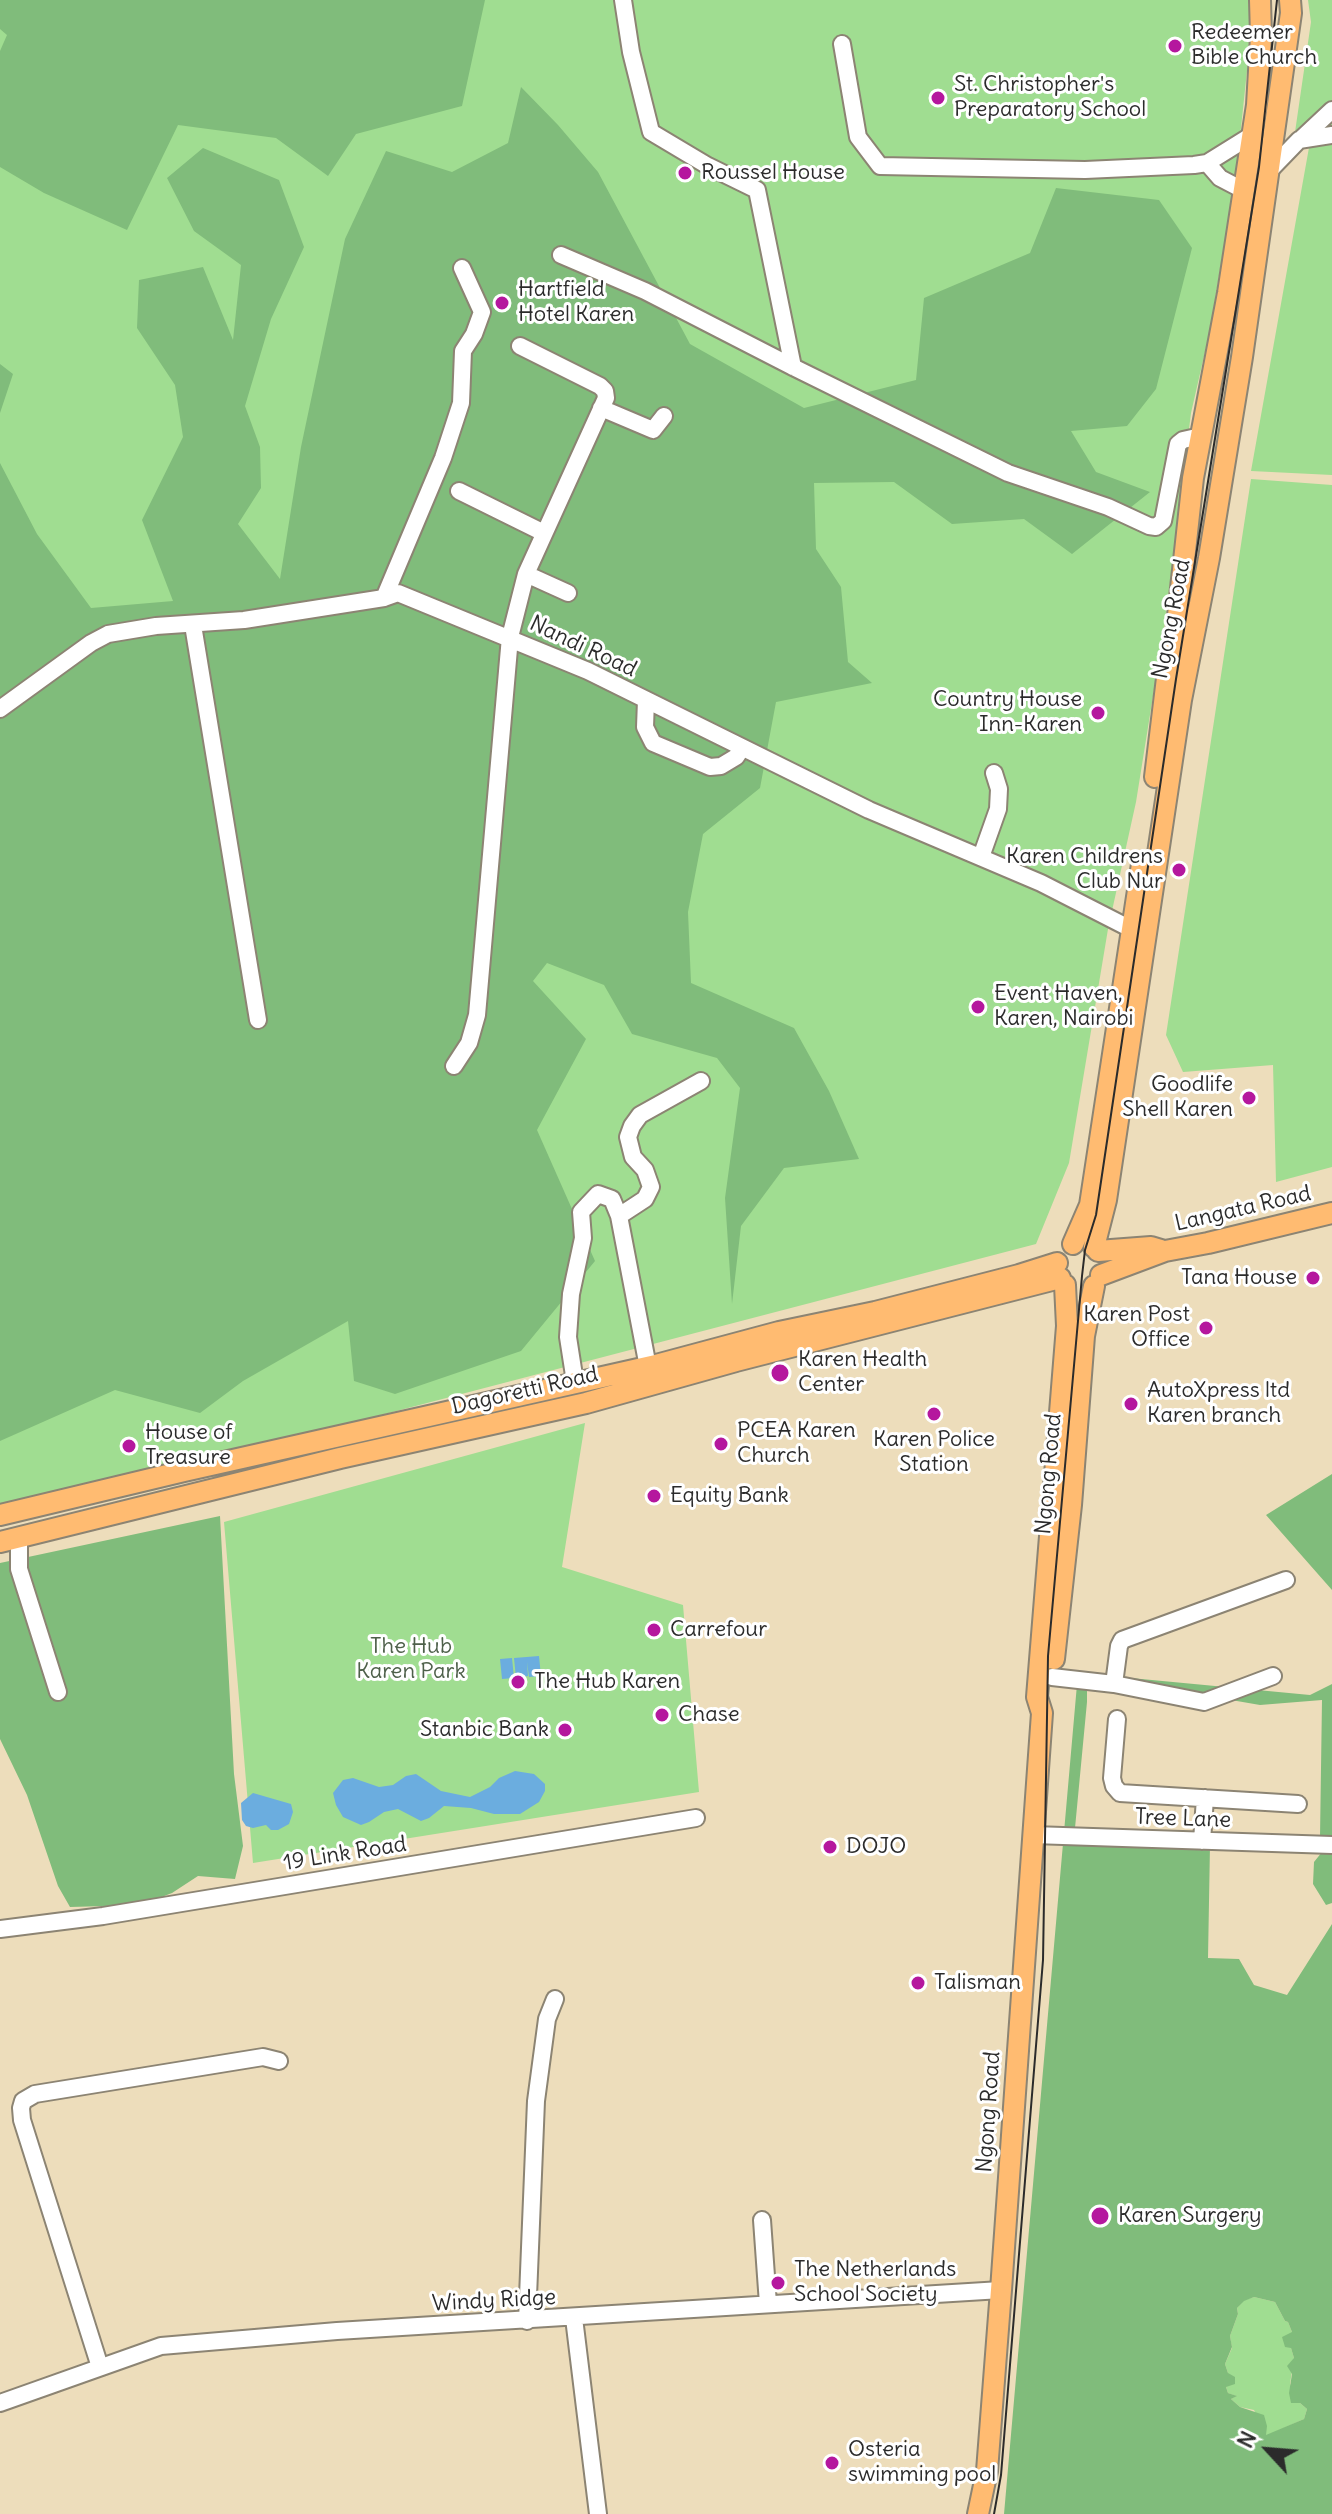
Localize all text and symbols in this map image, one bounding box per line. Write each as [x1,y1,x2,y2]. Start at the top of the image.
place label: Redeemer Bible Church [1191,20,1317,72]
marker: Redeemer Bible Church [1166,37,1184,55]
place label: St. Christopher's Preparatory School [954,72,1146,124]
marker: St. Christopher's Preparatory School [929,89,947,107]
place label: Roussel House [701,160,845,186]
marker: Roussel House [676,164,694,182]
place label: Hartfield Hotel Karen [518,277,634,328]
marker: Hartfield Hotel Karen [493,294,511,312]
street label: Ngong Road [1147,557,1197,681]
street label: Nandi Road [525,611,641,683]
place label: Country House Inn-Karen [933,687,1082,738]
marker: Country House Inn-Karen [1089,704,1107,722]
place label: Karen Childrens Club Nur [1006,844,1163,896]
marker: Karen Childrens Club Nur [1170,861,1188,879]
place label: Event Haven, Karen, Nairobi [994,981,1134,1032]
marker: Event Haven, Karen, Nairobi [969,998,987,1016]
place label: Goodlife Shell Karen [1122,1072,1233,1124]
marker: Goodlife Shell Karen [1240,1089,1258,1107]
street label: Langata Road [1172,1181,1314,1237]
place label: Tana House [1181,1265,1297,1291]
marker: Tana House [1304,1269,1322,1287]
place label: Karen Post Office [1083,1302,1190,1354]
marker: Karen Post Office [1197,1319,1215,1337]
place label: Karen Health Center [798,1347,927,1398]
street label: Dagoretti Road [449,1361,601,1421]
marker: Karen Health Center [769,1362,791,1384]
place label: AutoXpress ltd Karen branch [1147,1378,1290,1430]
marker: AutoXpress ltd Karen branch [1122,1395,1140,1413]
marker: Karen Police Station [925,1405,943,1423]
street label: Ngong Road [1031,1412,1067,1536]
place label: PCEA Karen Church [737,1418,856,1470]
place label: House of Treasure [145,1420,233,1472]
place label: Karen Police Station [873,1427,995,1478]
marker: PCEA Karen Church [712,1435,730,1453]
marker: House of Treasure [120,1437,138,1455]
place label: Equity Bank [670,1483,789,1509]
marker: Equity Bank [645,1487,663,1505]
place label: Carrefour [670,1617,767,1643]
marker: Carrefour [645,1621,663,1639]
park label: The Hub Karen Park [356,1634,466,1686]
place label: The Hub Karen [534,1669,680,1695]
marker: The Hub Karen [509,1673,527,1691]
place label: Chase [678,1702,740,1728]
marker: Chase [653,1706,671,1724]
place label: Stanbic Bank [420,1717,549,1743]
marker: Stanbic Bank [556,1721,574,1739]
street label: Tree Lane [1134,1804,1232,1834]
street label: 19 Link Road [282,1831,408,1877]
place label: DOJO [846,1834,906,1860]
marker: DOJO [821,1838,839,1856]
place label: Talisman [934,1970,1021,1996]
marker: Talisman [909,1974,927,1992]
street label: Ngong Road [972,2050,1006,2174]
place label: Karen Surgery [1118,2203,1262,2229]
marker: Karen Surgery [1089,2205,1111,2227]
place label: The Netherlands School Society [794,2257,956,2308]
marker: The Netherlands School Society [769,2274,787,2292]
street label: Windy Ridge [431,2285,557,2317]
north arrow [1228,2410,1308,2490]
text: N [1231,2427,1262,2452]
place label: Osteria swimming pool [848,2437,996,2488]
marker: Osteria swimming pool [823,2454,841,2472]

